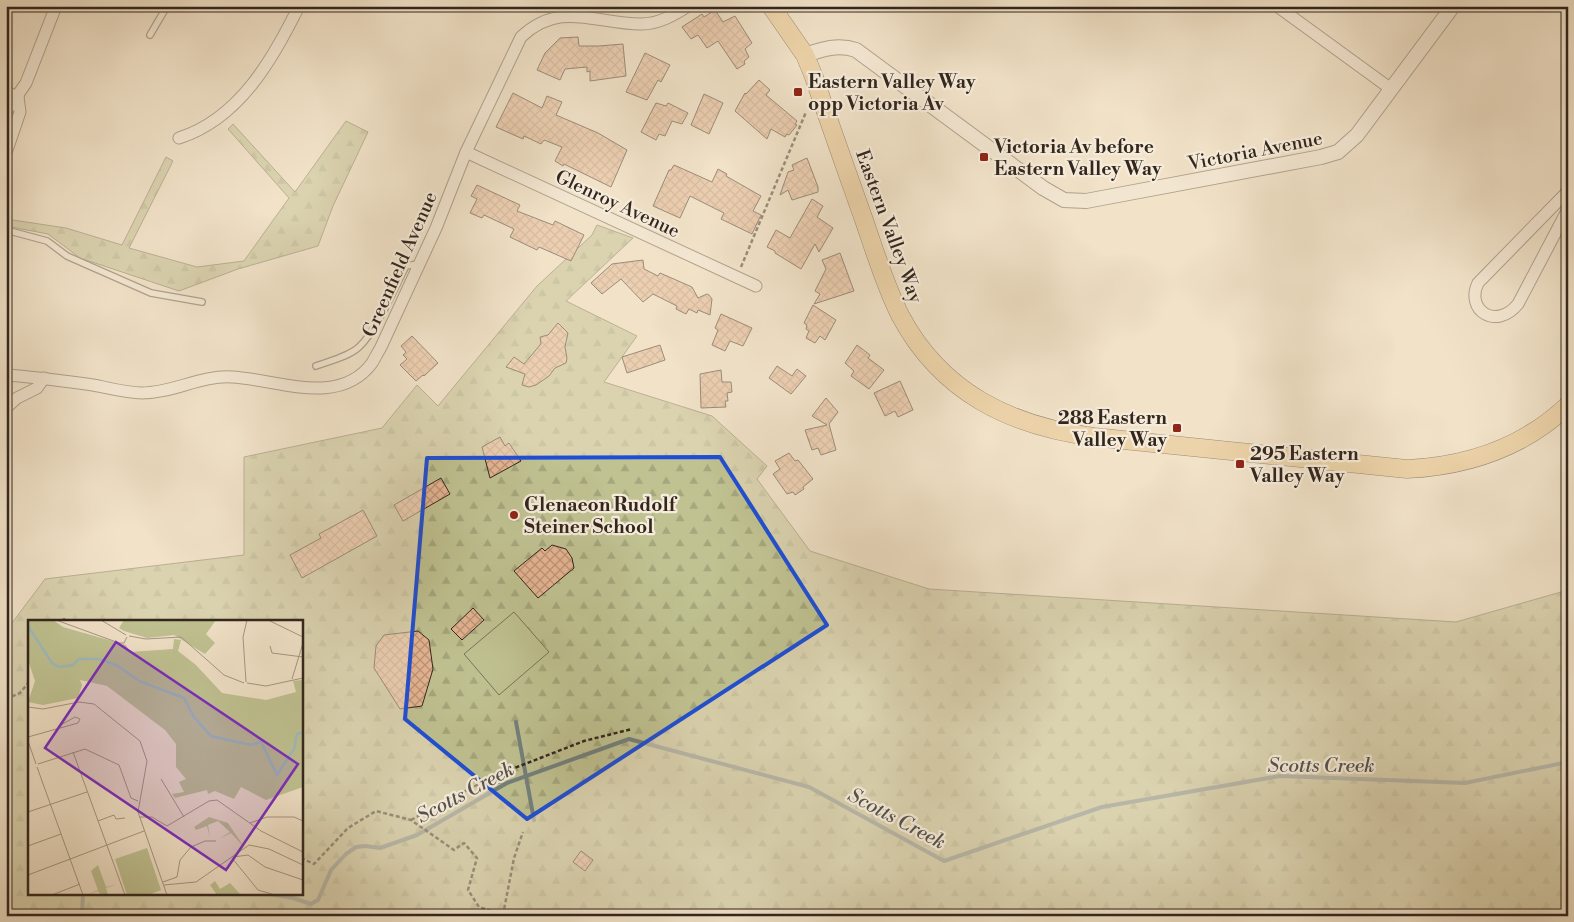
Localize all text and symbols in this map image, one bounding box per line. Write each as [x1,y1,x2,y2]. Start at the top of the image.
place label: Eastern Valley Way opp Victoria Av [808,70,976,116]
marker: Eastern Valley Way opp Victoria Av [792,86,804,98]
street label: Victoria Avenue [1185,126,1325,176]
place label: Victoria Av before Eastern Valley Way [993,135,1162,181]
street label: Eastern Valley Way [850,146,928,307]
marker: Victoria Av before Eastern Valley Way [978,151,990,163]
street label: Glenroy Avenue [552,165,684,243]
street label: Greenfield Avenue [357,188,443,341]
place label: 288 Eastern Valley Way [1058,406,1167,452]
marker: 288 Eastern Valley Way [1171,422,1183,434]
place label: 295 Eastern Valley Way [1249,442,1359,488]
marker: 295 Eastern Valley Way [1234,458,1246,470]
place label: Glenaeon Rudolf Steiner School [524,493,678,539]
marker: Glenaeon Rudolf Steiner School [508,509,520,521]
inset map [28,620,302,894]
water label: Scotts Creek [1268,754,1374,779]
water label: Scotts Creek [413,757,519,829]
water label: Scotts Creek [843,783,949,855]

